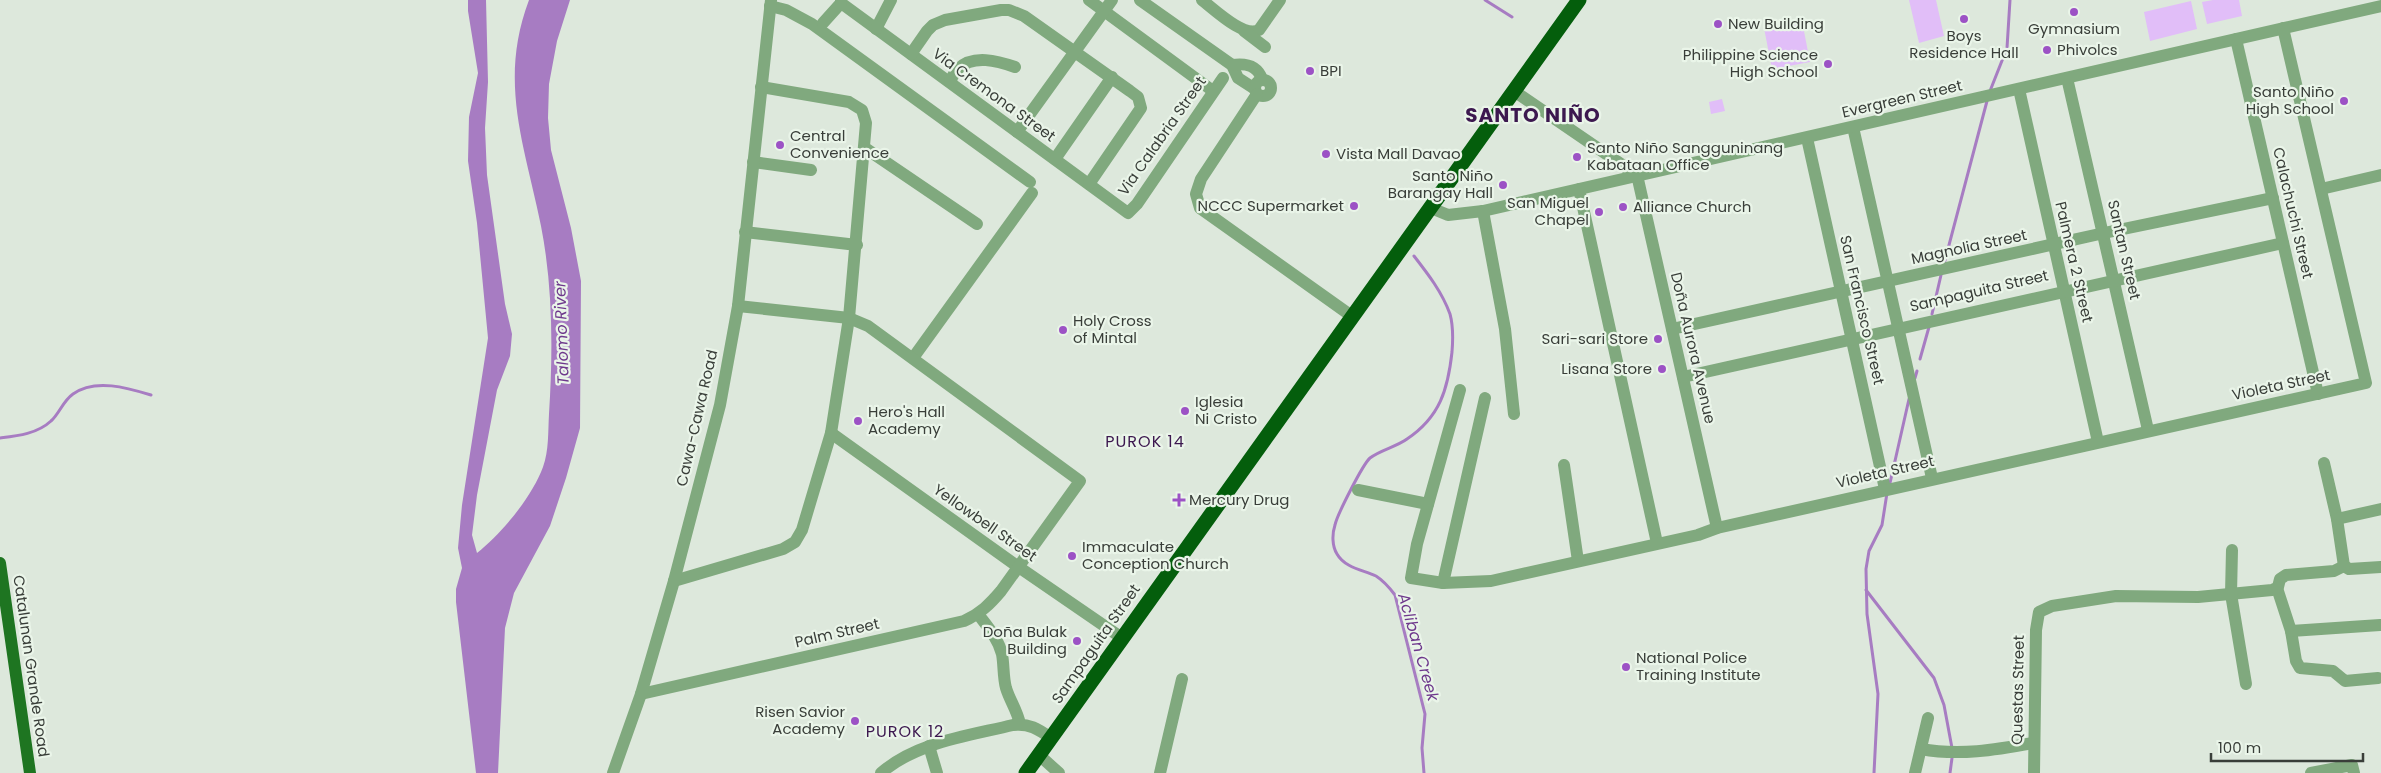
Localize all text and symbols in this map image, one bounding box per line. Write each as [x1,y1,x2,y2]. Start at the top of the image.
marker: Gymnasium [2068,6,2080,18]
place label: New Building [1728,13,1824,34]
marker: Boys Residence Hall [1958,13,1970,25]
marker: New Building [1712,18,1724,30]
place label: Gymnasium [2028,18,2120,39]
place label: Boys Residence Hall [1909,25,2019,63]
place label: Phivolcs [2057,39,2118,60]
street label: Via Cremona Street [929,43,1060,146]
place label: Philippine Science High School [1683,44,1818,82]
marker: Phivolcs [2041,44,2053,56]
marker: Philippine Science High School [1822,58,1834,70]
place label: BPI [1320,60,1342,81]
marker: BPI [1304,65,1316,77]
street label: Via Calabria Street [1113,72,1211,199]
street label: Evergreen Street [1840,74,1964,123]
place label: Santo Niño High School [2246,81,2334,119]
marker: Santo Niño High School [2338,95,2350,107]
district label: SANTO NIÑO [1465,101,1601,129]
place label: Central Convenience [790,125,889,163]
place label: Santo Niño Sangguninang Kabataan Office [1587,137,1783,175]
marker: Central Convenience [774,139,786,151]
place label: Vista Mall Davao [1336,143,1461,164]
street label: Calachuchi Street [2268,145,2319,281]
marker: Vista Mall Davao [1320,148,1332,160]
marker: Santo Niño Sangguninang Kabataan Office [1571,151,1583,163]
place label: Santo Niño Barangay Hall [1388,165,1493,203]
marker: Santo Niño Barangay Hall [1497,179,1509,191]
place label: San Miguel Chapel [1507,192,1589,230]
place label: NCCC Supermarket [1198,195,1344,216]
place label: Alliance Church [1633,196,1751,217]
street label: Santan Street [2103,198,2146,302]
street label: Palmera 2 Street [2050,199,2099,324]
marker: NCCC Supermarket [1348,200,1360,212]
marker: Alliance Church [1617,201,1629,213]
marker: San Miguel Chapel [1593,206,1605,218]
street label: Magnolia Street [1909,224,2029,269]
street label: San Francisco Street [1835,233,1890,387]
street label: Sampaguita Street [1908,264,2050,317]
street label: Doña Aurora Avenue [1666,270,1721,426]
water label: Talomo River [548,280,575,385]
place label: Holy Cross of Mintal [1073,310,1152,348]
marker: Holy Cross of Mintal [1057,324,1069,336]
place label: Sari-sari Store [1541,328,1648,349]
marker: Sari-sari Store [1652,333,1664,345]
street label: Cawa-Cawa Road [671,348,722,488]
place label: Lisana Store [1561,358,1652,379]
marker: Lisana Store [1656,363,1668,375]
street label: Violeta Street [2230,364,2332,405]
place label: Iglesia Ni Cristo [1195,391,1257,429]
place label: Hero's Hall Academy [868,401,945,439]
marker: Iglesia Ni Cristo [1179,405,1191,417]
marker: Hero's Hall Academy [852,415,864,427]
district label: PUROK 14 [1105,430,1185,453]
street label: Violeta Street [1834,450,1936,493]
street label: Yellowbell Street [929,479,1041,566]
place label: Mercury Drug [1189,489,1290,510]
marker: Mercury Drug [1173,494,1185,506]
place label: Immaculate Conception Church [1082,536,1229,574]
marker: Immaculate Conception Church [1066,550,1078,562]
street label: Catalunan Grande Road [8,574,55,758]
street label: Sampaguita Street [1046,580,1145,708]
water label: Acliban Creek [1392,589,1445,705]
street label: Palm Street [793,613,881,652]
place label: Doña Bulak Building [983,621,1067,659]
marker: Doña Bulak Building [1071,635,1083,647]
street label: Questas Street [2006,635,2029,745]
place label: National Police Training Institute [1636,647,1761,685]
marker: National Police Training Institute [1620,661,1632,673]
place label: Risen Savior Academy [755,701,846,739]
marker: Risen Savior Academy [849,715,861,727]
district label: PUROK 12 [866,720,944,743]
scale bar [2211,730,2364,762]
text: 100 m [2218,737,2261,758]

